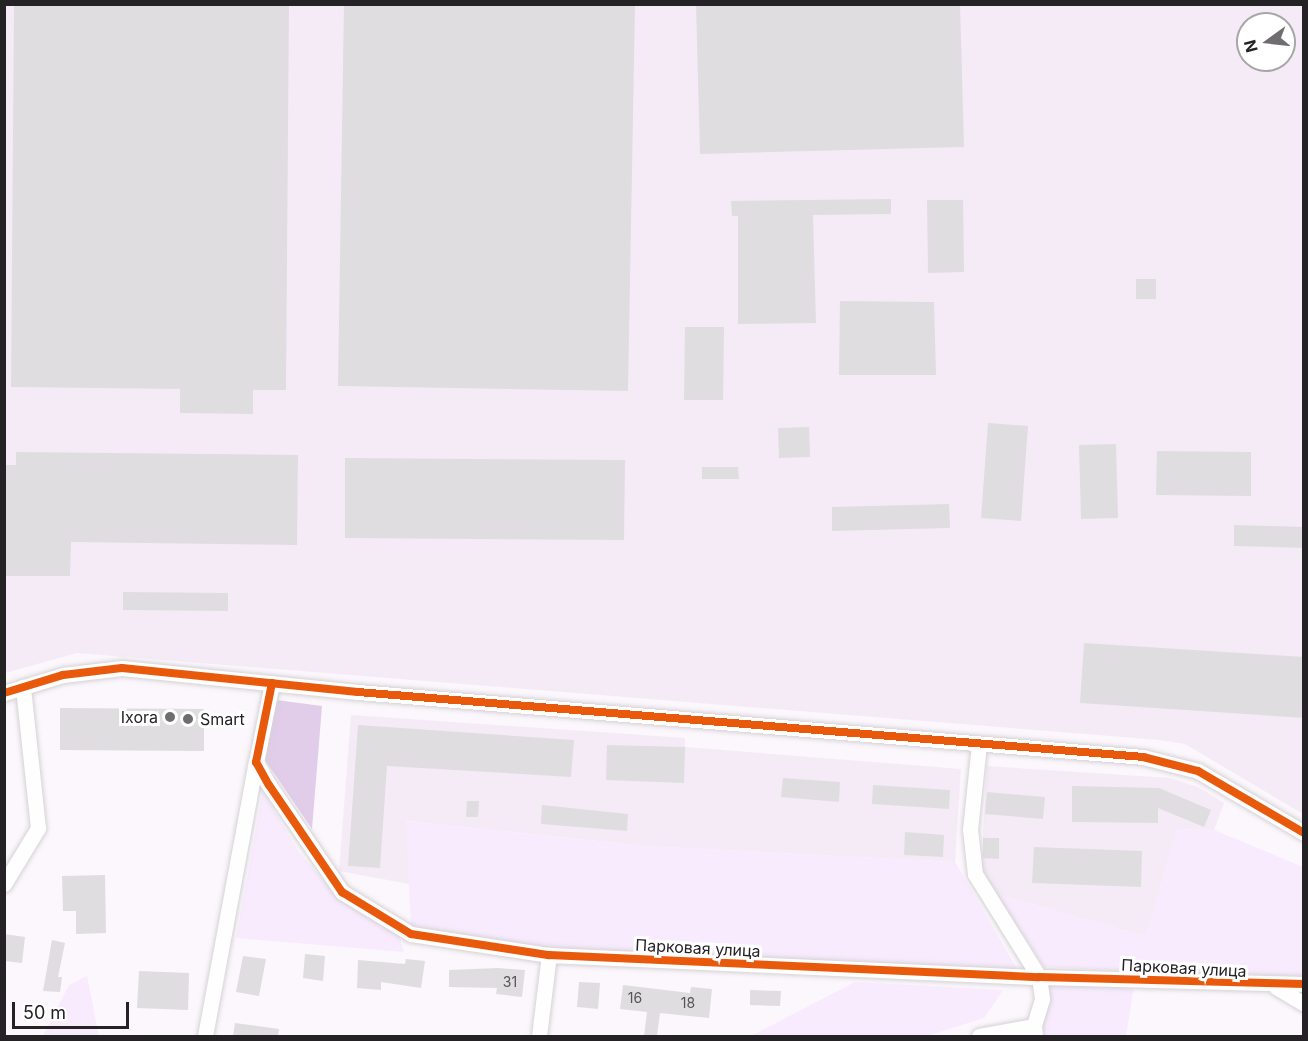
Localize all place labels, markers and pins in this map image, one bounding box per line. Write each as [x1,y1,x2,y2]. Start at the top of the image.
place label: Ixora [121,707,158,727]
place label: Smart [200,709,245,729]
marker: Ixora [163,710,177,724]
marker: Smart [181,712,195,726]

